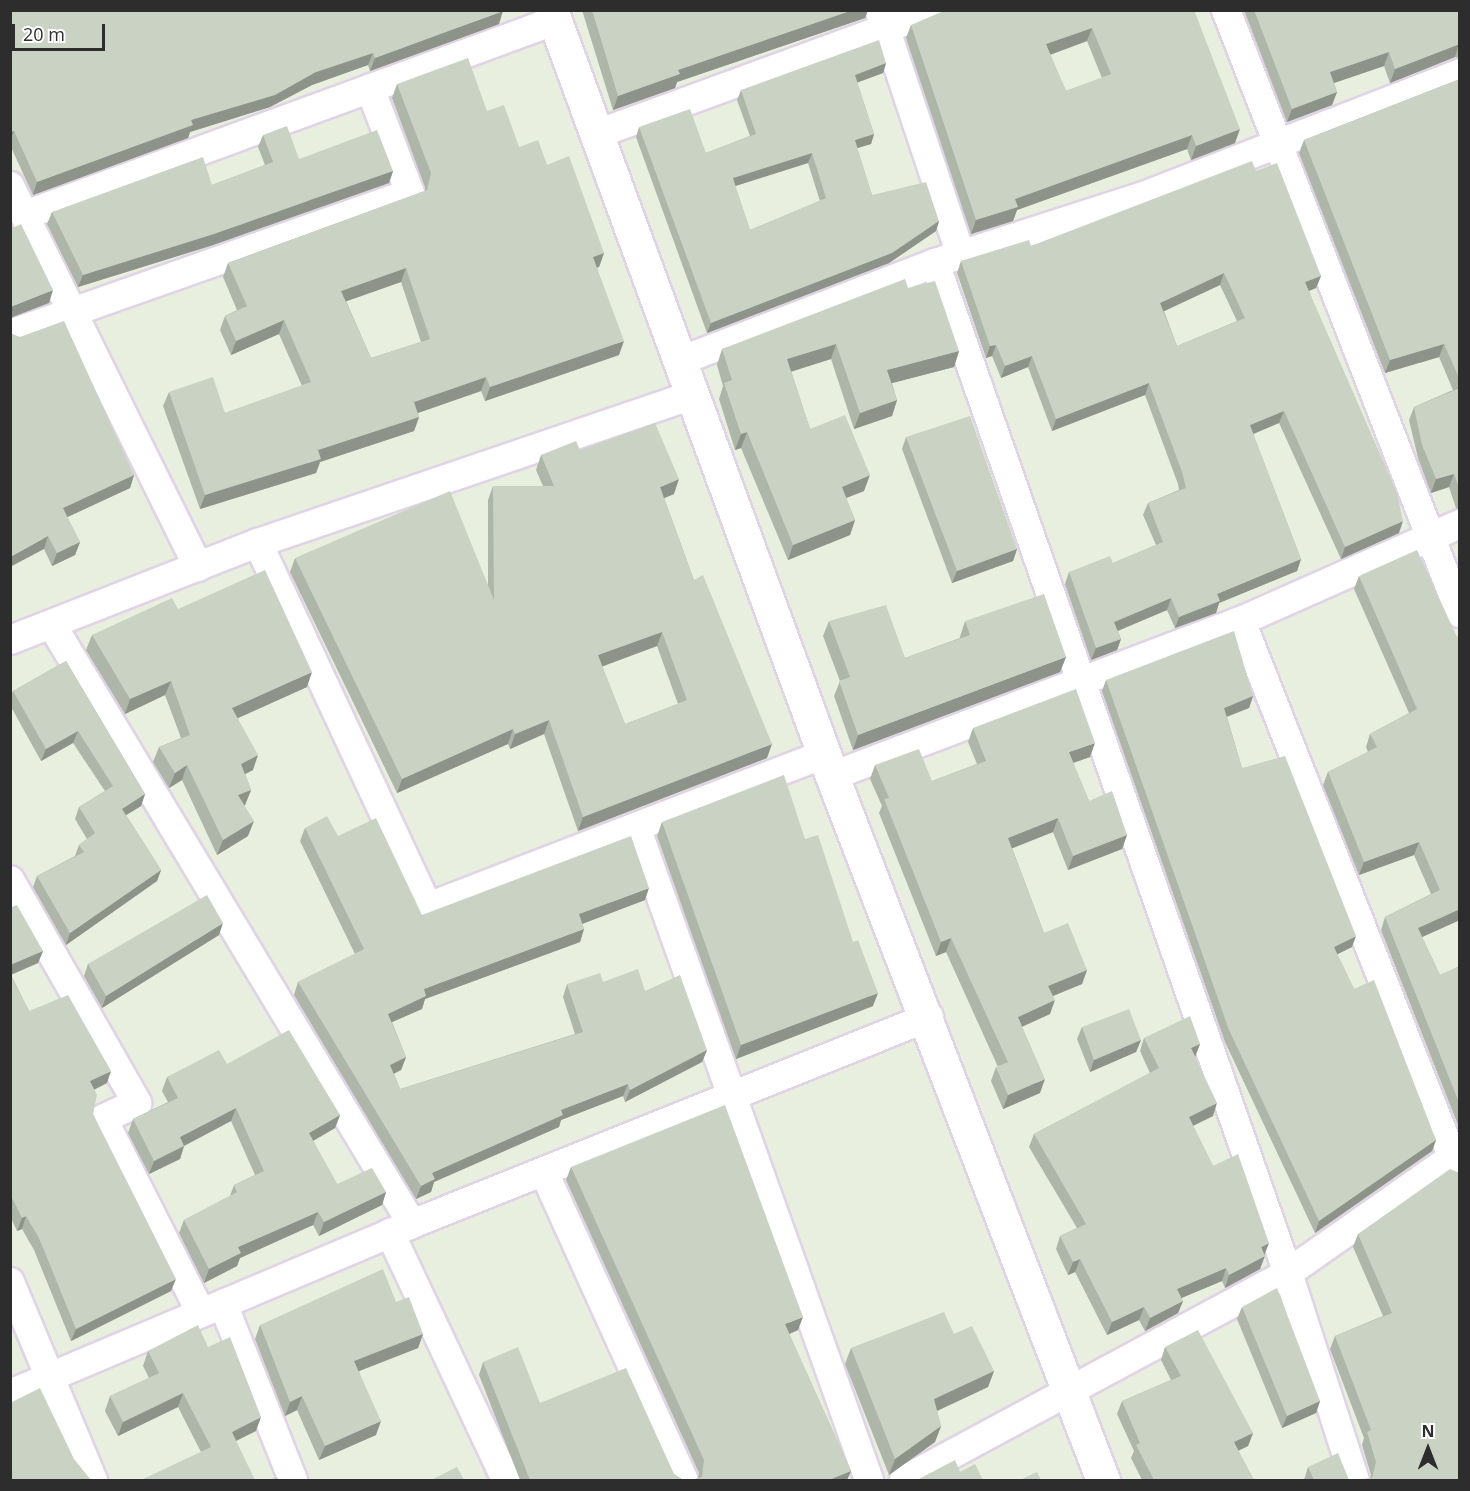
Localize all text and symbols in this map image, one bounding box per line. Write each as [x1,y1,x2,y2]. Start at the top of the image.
scale bar [15,12,108,50]
text: 20 m [23,22,65,46]
north arrow [1398,1419,1458,1479]
text: N [1421,1420,1435,1442]

